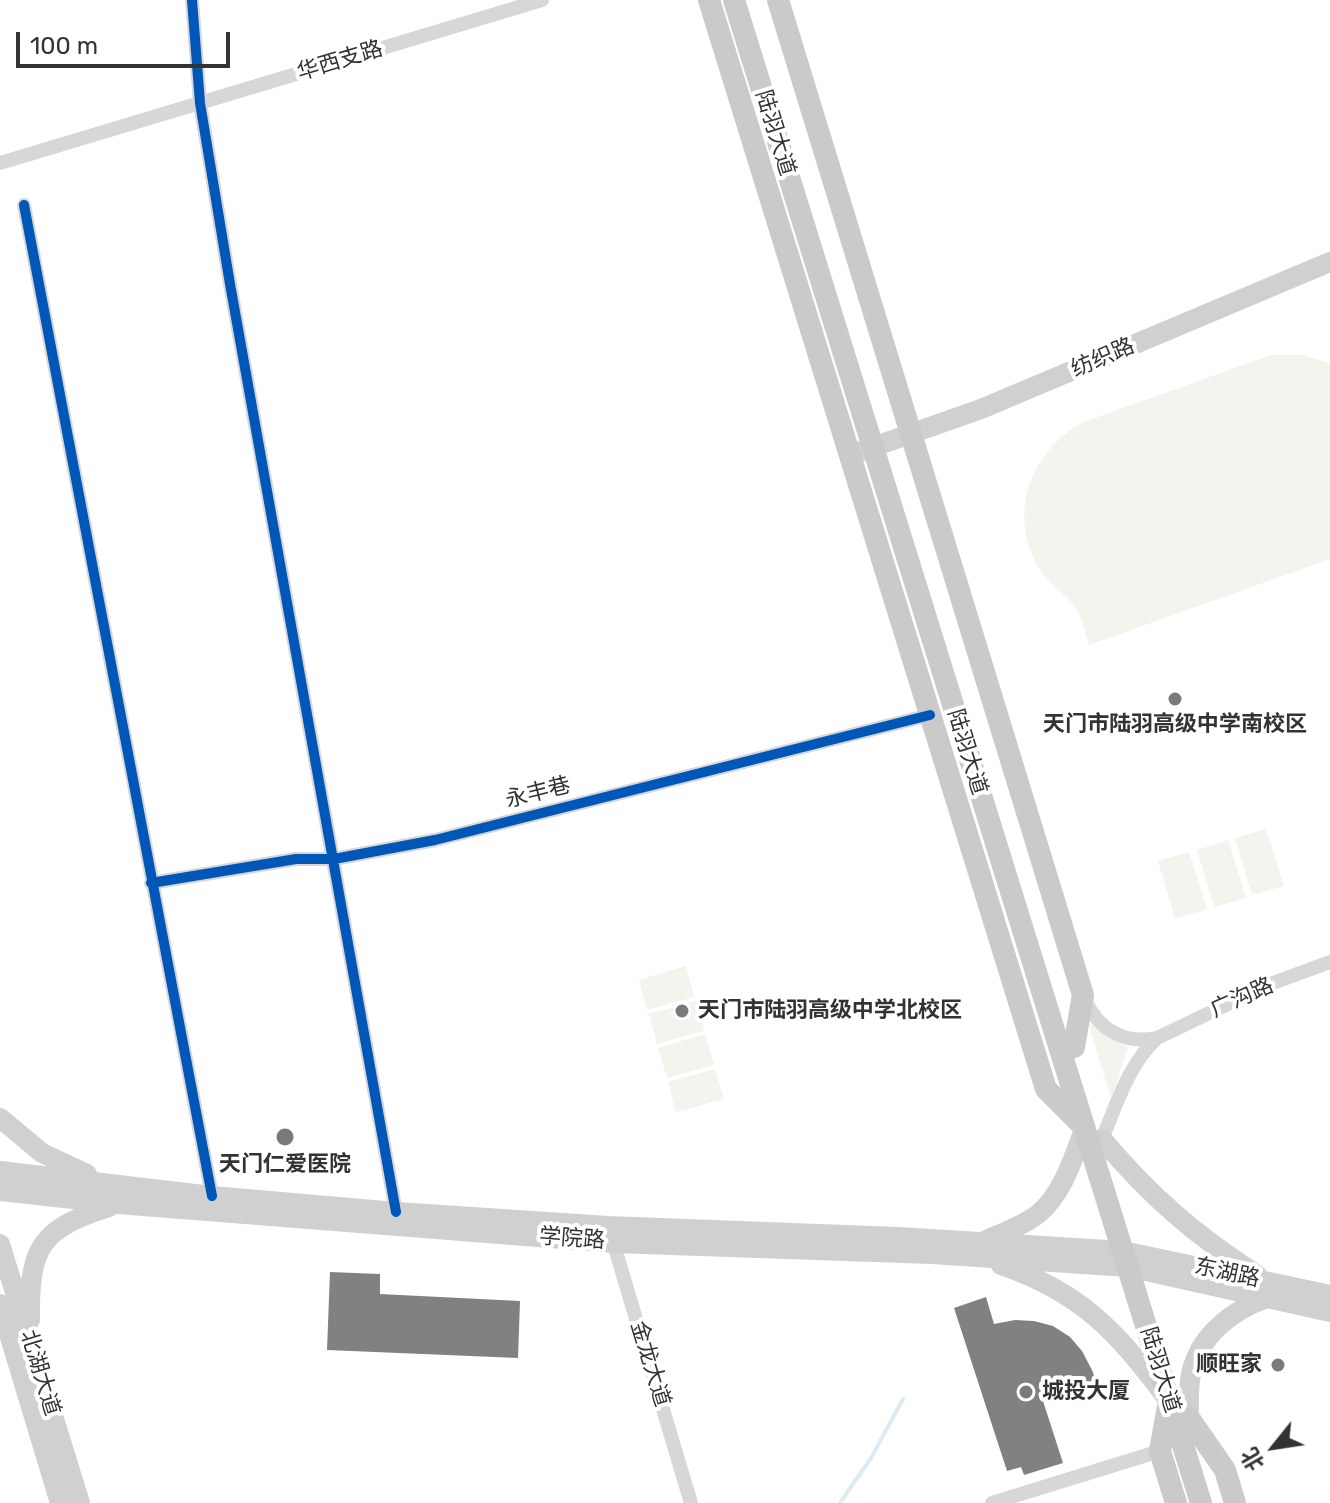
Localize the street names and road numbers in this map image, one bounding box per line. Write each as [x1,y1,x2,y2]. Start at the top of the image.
street label: 华西支路 [294,36,386,86]
street label: 陆羽大道 [750,87,800,179]
street label: 纺织路 [1067,333,1139,383]
street label: 陆羽大道 [942,706,992,798]
street label: 永丰巷 [503,772,573,814]
street label: 广沟路 [1206,973,1278,1023]
street label: 学院路 [538,1224,606,1254]
street label: 东湖路 [1192,1253,1262,1293]
street label: 金龙大道 [625,1318,675,1410]
street label: 陆羽大道 [1135,1324,1185,1416]
street label: 北湖大道 [15,1327,65,1419]

